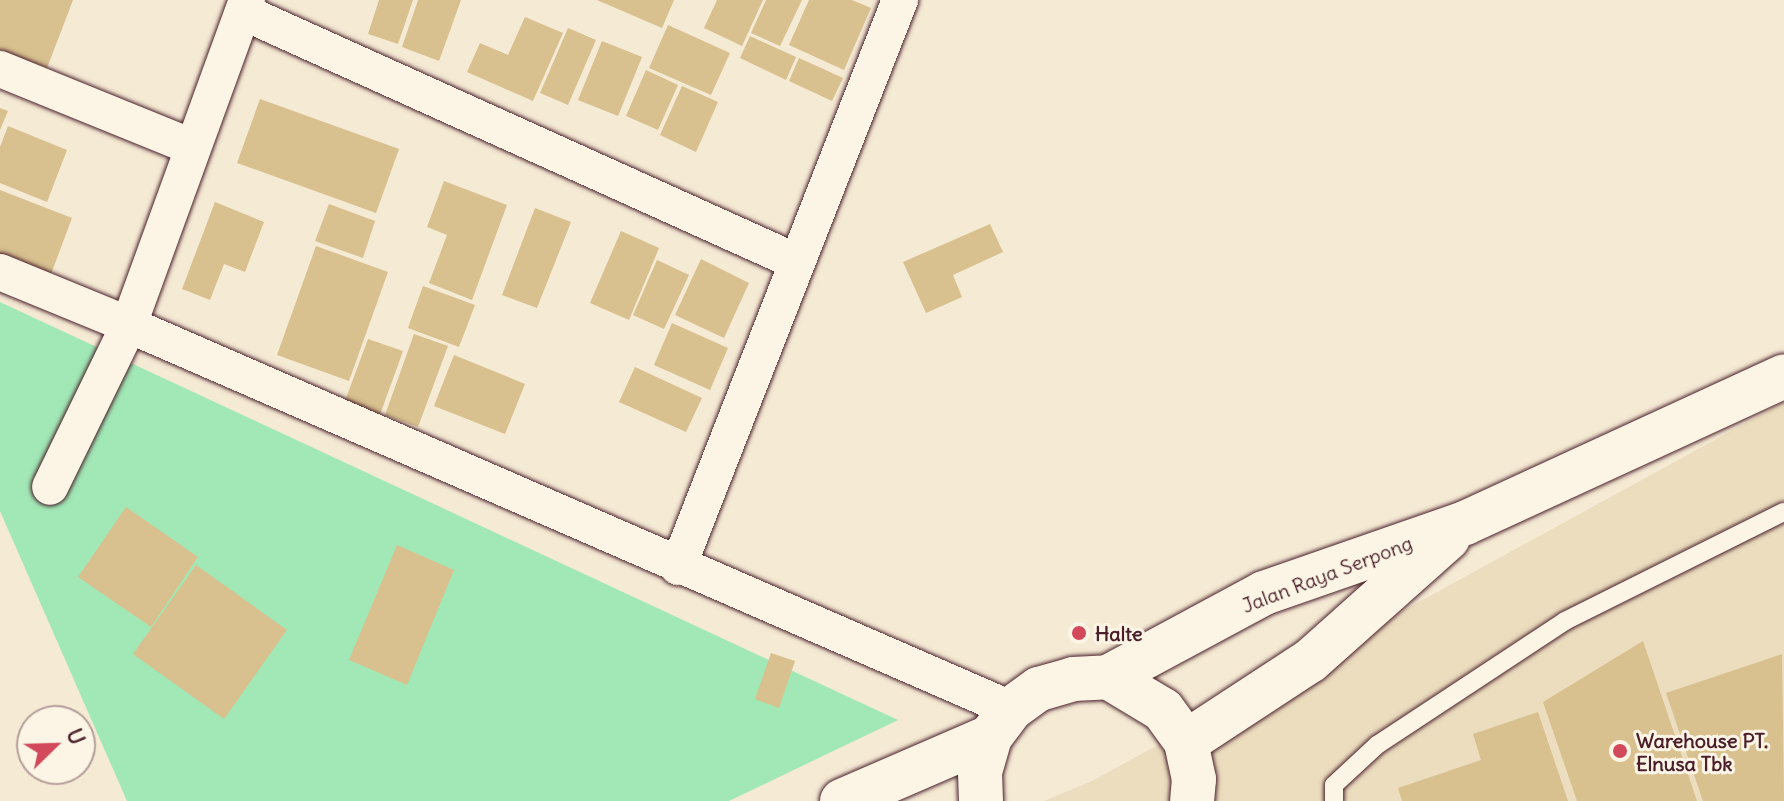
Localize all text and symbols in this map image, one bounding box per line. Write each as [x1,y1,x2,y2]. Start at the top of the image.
street label: Jalan Raya Serpong [1238,530,1416,618]
place label: Halte [1095,621,1143,645]
marker: Halte [1070,624,1088,642]
north arrow [16,705,96,785]
text: U [60,724,92,749]
place label: Warehouse PT. Elnusa Tbk [1636,728,1768,775]
marker: Warehouse PT. Elnusa Tbk [1611,742,1629,760]

